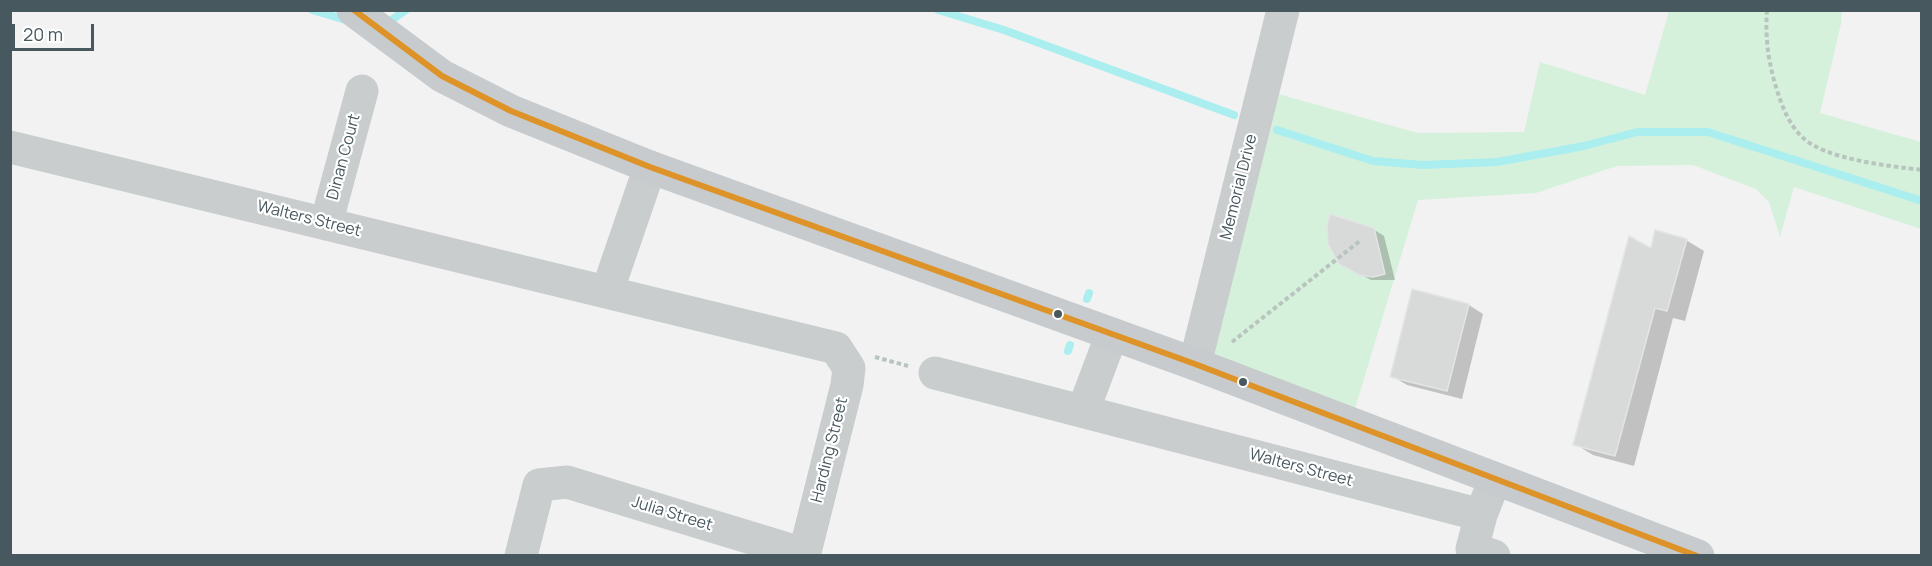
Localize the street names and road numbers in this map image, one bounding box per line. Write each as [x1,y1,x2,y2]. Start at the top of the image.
street label: Dinan Court [323,112,365,202]
street label: Memorial Drive [1217,132,1261,242]
street label: Walters Street [255,197,363,241]
street label: Harding Street [808,395,852,505]
street label: Walters Street [1247,445,1355,491]
street label: Julia Street [629,493,715,535]

